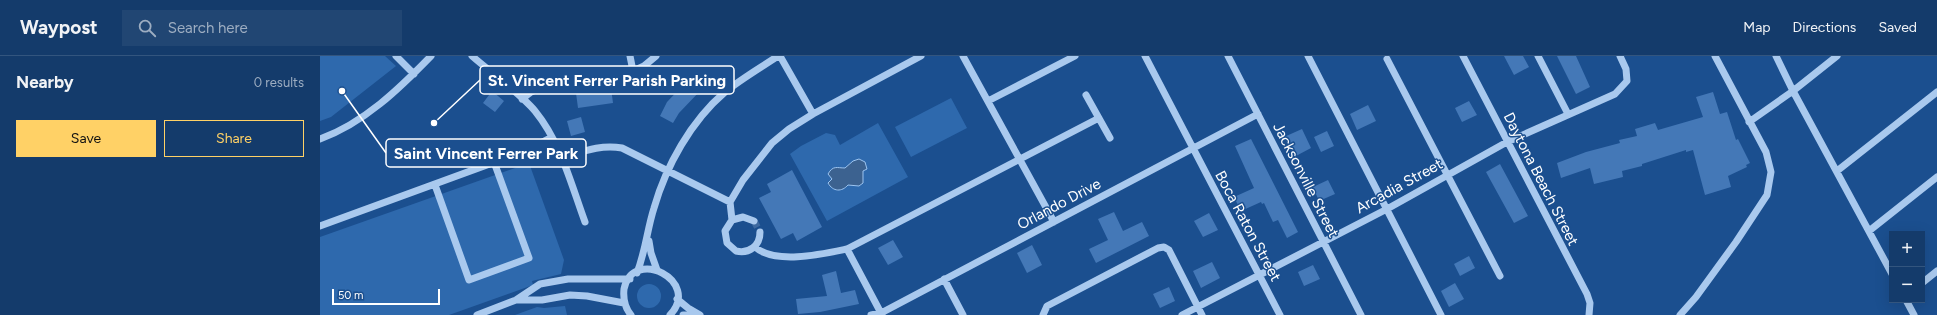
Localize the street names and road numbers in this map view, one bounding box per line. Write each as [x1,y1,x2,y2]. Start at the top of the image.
street label: Daytona Beach Street [1500,109,1583,249]
street label: Jacksonville Street [1269,120,1343,241]
street label: Arcadia Street [1352,155,1446,217]
street label: Boca Raton Street [1211,168,1285,285]
street label: Orlando Drive [1014,174,1104,234]

